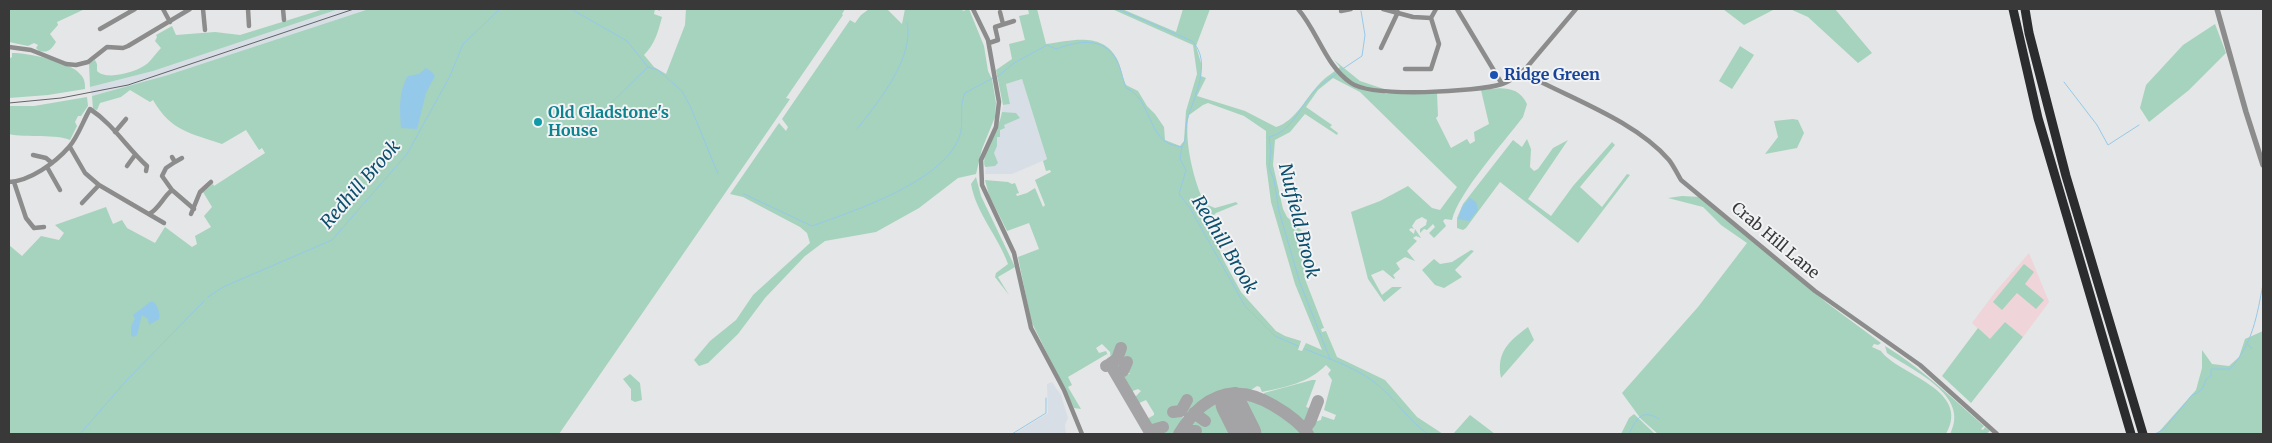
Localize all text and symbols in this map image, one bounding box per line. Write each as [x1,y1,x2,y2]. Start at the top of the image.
place label: Ridge Green [1504,65,1600,85]
marker: Ridge Green [1488,69,1500,81]
place label: Old Gladstone's House [548,103,669,141]
marker: Old Gladstone's House [532,116,544,128]
water label: Redhill Brook [317,136,405,234]
water label: Nutfield Brook [1273,161,1323,281]
water label: Redhill Brook [1186,192,1262,298]
street label: Crab Hill Lane [1727,199,1823,283]

